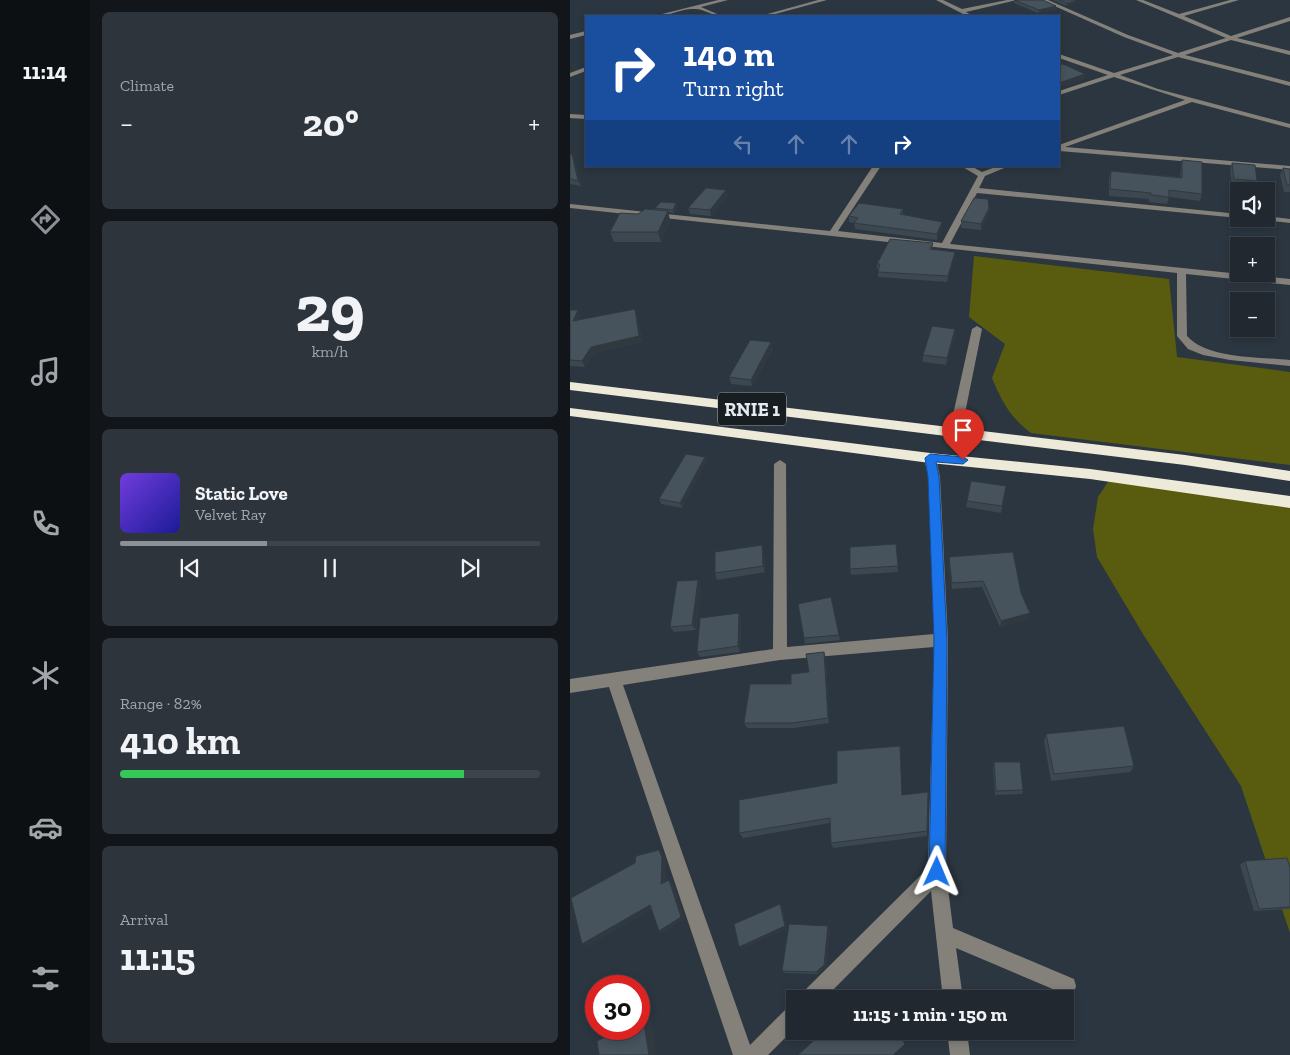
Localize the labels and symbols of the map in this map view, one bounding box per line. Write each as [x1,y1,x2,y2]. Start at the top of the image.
road number: RNIE 1 [718,392,786,426]
pin [942,409,984,460]
position arrow [910,845,962,897]
speed limit sign: 30 [585,975,650,1040]

